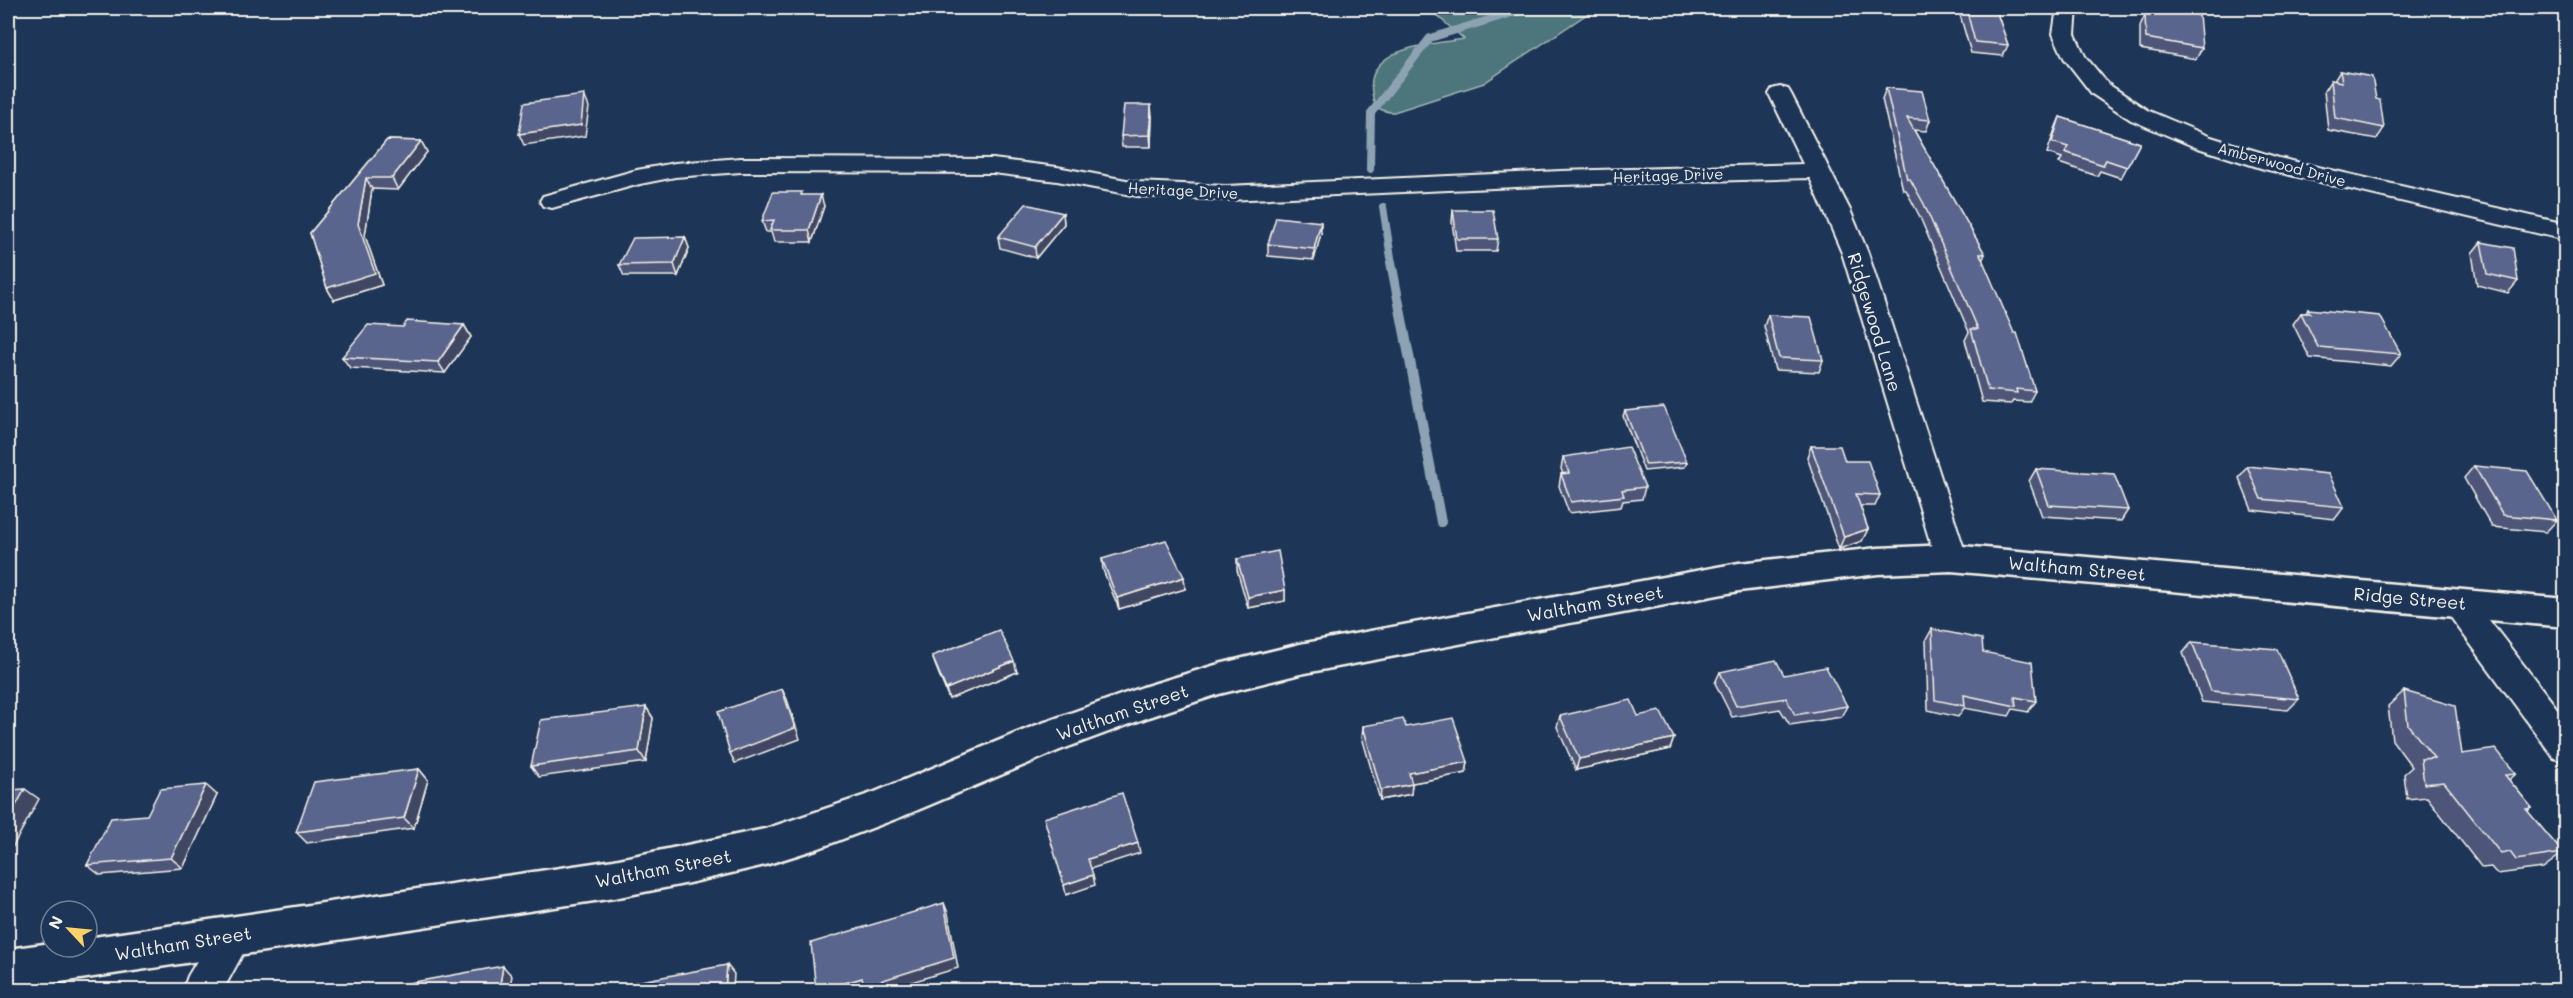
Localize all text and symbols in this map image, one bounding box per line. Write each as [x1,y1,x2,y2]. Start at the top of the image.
street label: Amberwood Drive [2216,137,2348,191]
street label: Heritage Drive [1612,163,1724,187]
street label: Heritage Drive [1127,177,1239,203]
street label: Ridgewood Lane [1842,249,1908,395]
street label: Waltham Street [2007,550,2147,586]
street label: Waltham Street [1525,579,1665,627]
street label: Ridge Street [2353,581,2467,615]
street label: Waltham Street [1053,678,1191,746]
street label: Waltham Street [593,843,733,893]
north arrow [39,899,99,959]
text: N [43,912,67,932]
street label: Waltham Street [113,920,253,966]

